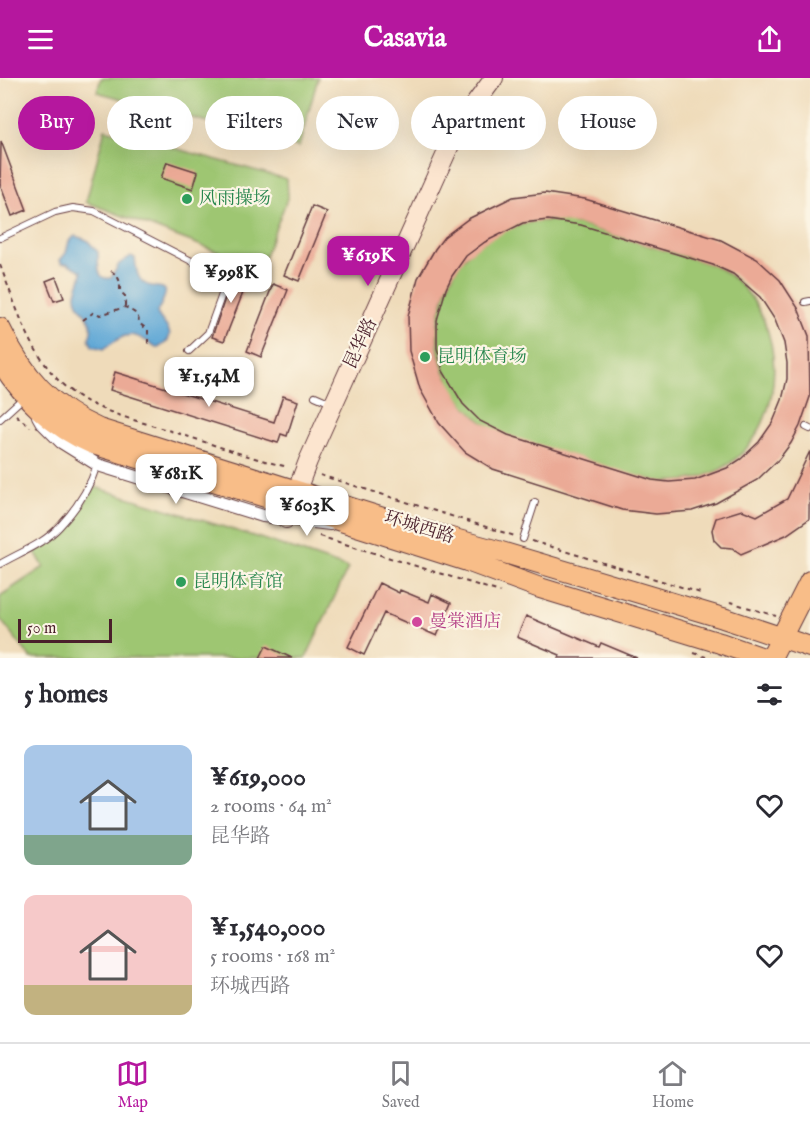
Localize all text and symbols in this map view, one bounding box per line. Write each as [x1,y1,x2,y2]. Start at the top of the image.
text: Casavia [364,22,446,56]
icon: menu [24,23,57,56]
icon: share [753,23,786,56]
chip: Buy [18,96,95,150]
chip: Rent [107,96,193,150]
chip: Filters [205,96,304,150]
chip: New [316,96,399,150]
chip: Apartment [411,96,546,150]
chip: House [558,96,657,150]
place label: 风雨操场 [199,188,271,211]
marker: 风雨操场 [180,192,194,206]
pin: ¥619K [326,236,410,287]
text: ¥619K [341,243,395,268]
pin: ¥998K [189,253,273,304]
text: ¥998K [204,260,258,285]
street label: 昆华路 [339,315,383,373]
place label: 昆明体育场 [437,346,527,369]
marker: 昆明体育场 [418,350,432,364]
pin: ¥1.54M [160,357,258,408]
text: ¥1.54M [178,364,240,389]
pin: ¥681K [134,454,218,505]
text: ¥681K [150,461,202,486]
pin: ¥603K [265,486,349,537]
text: ¥603K [280,493,334,518]
street label: 环城西路 [381,506,457,550]
place label: 昆明体育馆 [193,571,283,594]
marker: 昆明体育馆 [174,575,188,589]
place label: 曼棠酒店 [429,611,501,634]
marker: 曼棠酒店 [410,615,424,629]
scale bar [18,616,112,644]
text: 50 m [27,619,56,639]
text: 5 homes [24,678,108,711]
icon: filters [753,678,786,711]
text: ¥619,000 [210,761,306,794]
icon: home [72,769,144,841]
icon: heart [753,789,786,822]
text: 2 rooms · 64 m² [210,794,332,819]
text: 昆华路 [210,824,270,849]
text: ¥1,540,000 [210,911,326,944]
icon: home [72,919,144,991]
icon: heart [753,939,786,972]
text: 5 rooms · 168 m² [210,944,335,969]
text: 环城西路 [210,974,290,999]
tab: Map [116,1057,149,1113]
tab: Saved [382,1057,420,1113]
tab: Home [652,1057,694,1113]

